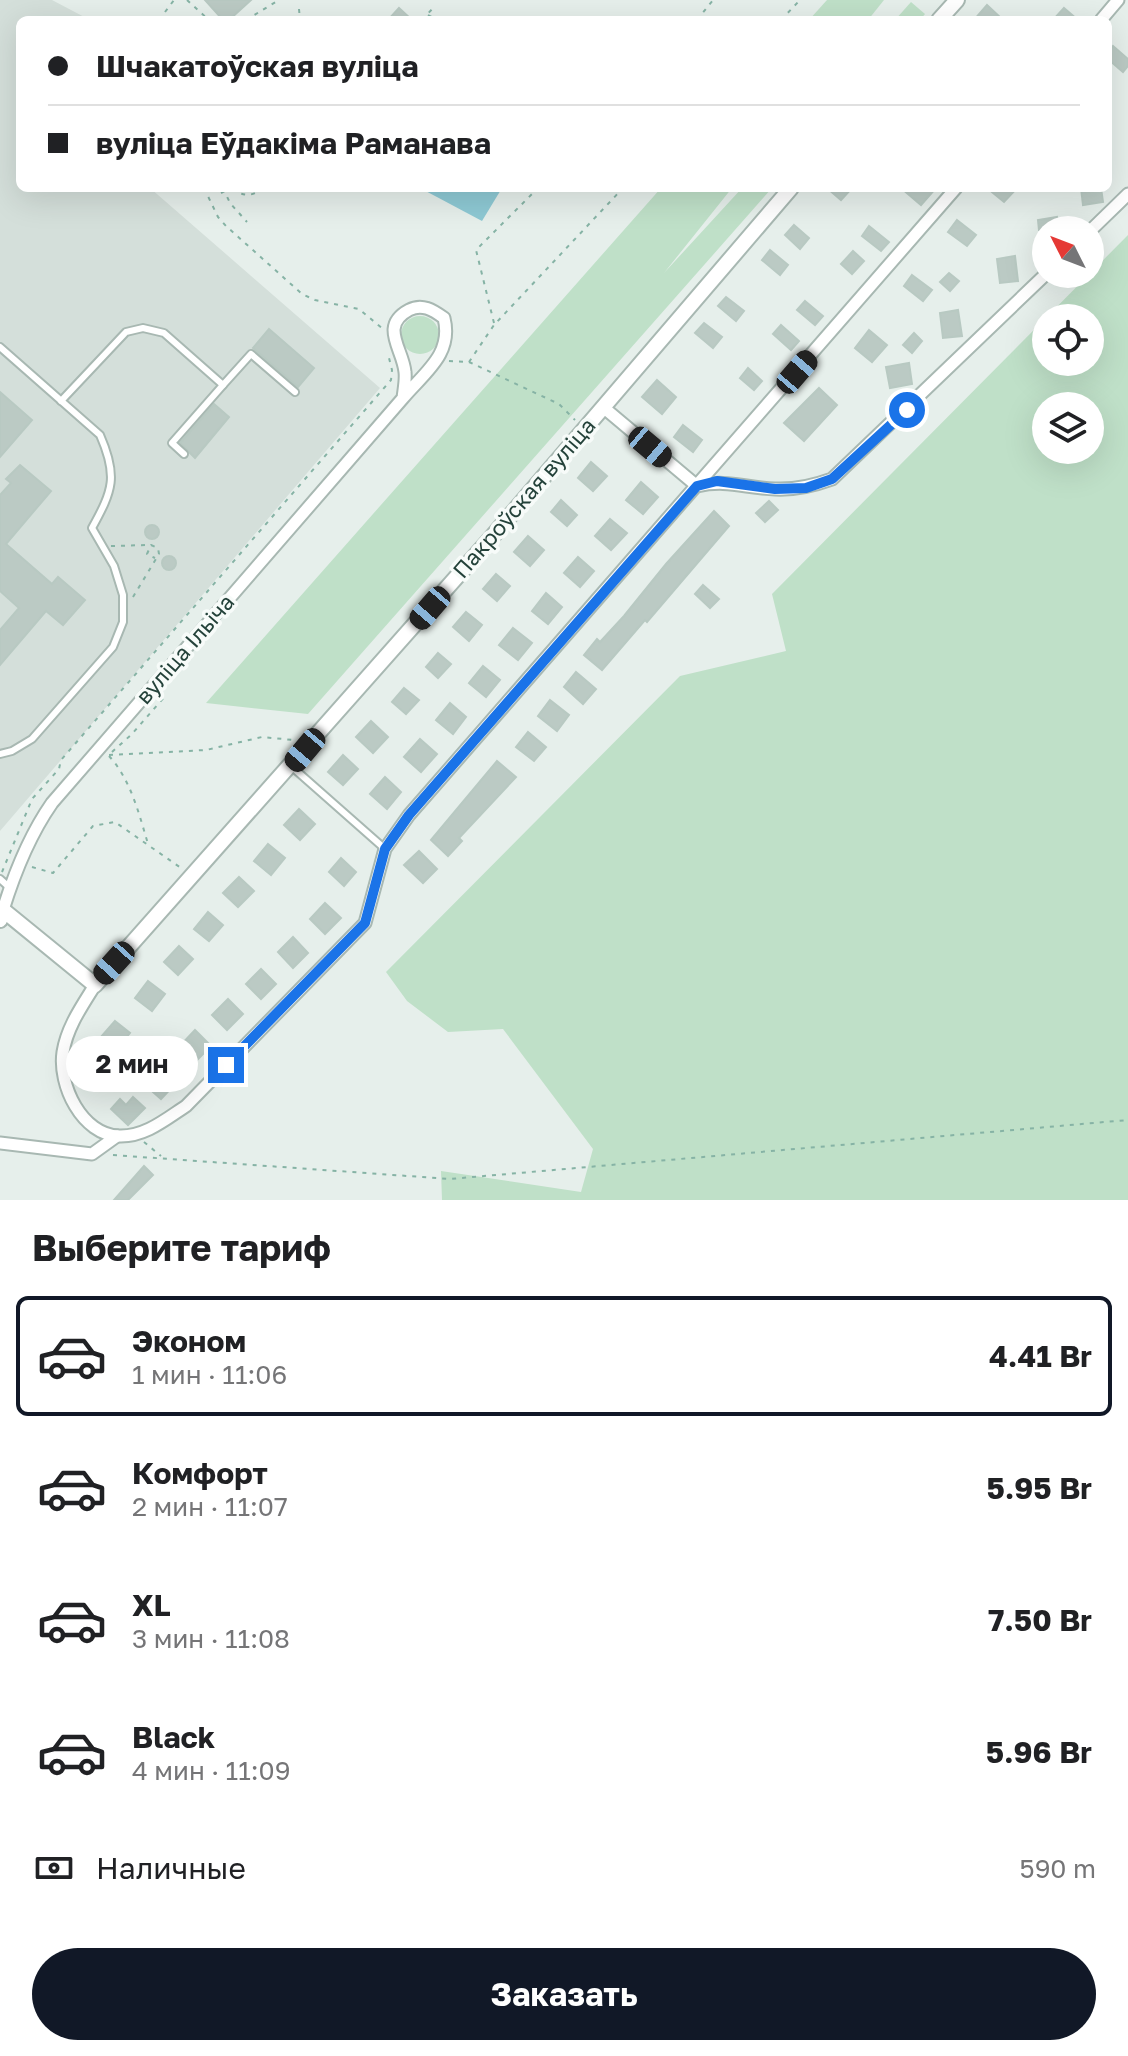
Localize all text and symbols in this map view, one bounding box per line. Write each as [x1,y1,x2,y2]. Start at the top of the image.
text: Шчакатоўская вуліца [96,48,419,84]
text: вуліца Еўдакіма Раманава [96,125,491,161]
north arrow [1032,216,1104,288]
map controls [1032,216,1104,464]
button: locate [1032,304,1104,376]
car [772,346,822,398]
route start [889,392,925,428]
button: layers [1032,392,1104,464]
street label: Пакроўская вуліца [447,412,601,583]
car [624,422,676,472]
car [405,582,455,634]
street label: вуліца Ільіча [130,588,240,709]
car [280,724,330,776]
car [89,937,139,989]
callout: 2 мин [66,1037,198,1093]
route end [208,1047,244,1083]
text: 2 мин [96,1048,168,1079]
text: Выберите тариф [32,1226,331,1269]
icon: car [36,1320,108,1392]
text: Эконом [132,1323,246,1359]
text: 4.41 Br [989,1338,1092,1374]
text: 1 мин · 11:06 [132,1359,287,1390]
icon: car [36,1452,108,1524]
text: Комфорт [132,1455,268,1491]
text: 5.95 Br [986,1470,1092,1506]
text: 2 мин · 11:07 [132,1491,288,1522]
icon: car [36,1584,108,1656]
text: XL [132,1587,171,1623]
text: 7.50 Br [988,1602,1092,1638]
text: 3 мин · 11:08 [132,1623,290,1654]
icon: car [36,1716,108,1788]
text: Black [132,1719,215,1755]
text: 5.96 Br [986,1734,1092,1770]
text: 4 мин · 11:09 [132,1755,290,1786]
icon: cash [32,1846,76,1890]
text: Наличные [96,1850,246,1886]
text: 590 m [1020,1853,1096,1884]
button: Заказать [32,1948,1096,2040]

